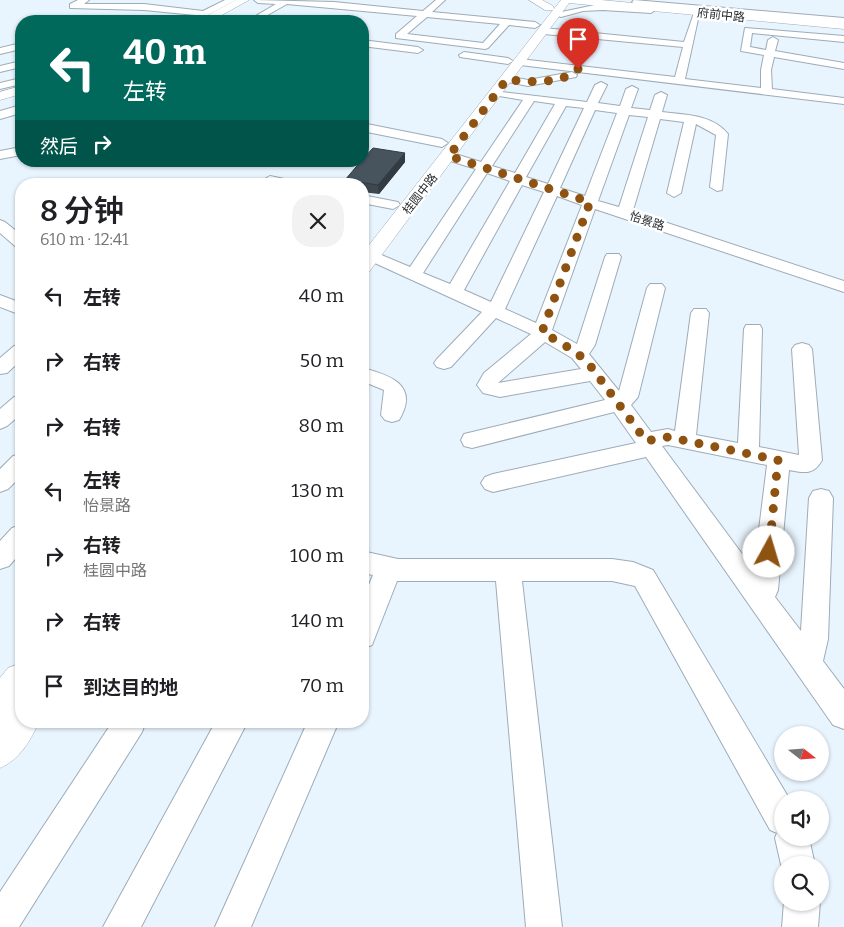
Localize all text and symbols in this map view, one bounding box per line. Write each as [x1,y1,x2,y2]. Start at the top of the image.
street label: 府前中路 [696,6,746,24]
pin [557,18,599,69]
icon: arrive [564,25,592,53]
text: 40 m [123,31,206,73]
icon: left [40,35,105,100]
text: 左转 [123,78,167,105]
icon: right [88,130,116,158]
text: 然后 [40,135,78,158]
street label: 桂圆中路 [400,171,440,217]
text: 8 分钟 [40,193,124,229]
button: close [292,195,344,247]
street label: 怡景路 [628,209,666,233]
text: 610 m · 12:41 [40,230,129,249]
icon: left [40,282,68,310]
text: 40 m [299,284,344,307]
text: 左转 [83,286,121,309]
icon: right [40,347,68,375]
text: 50 m [300,349,344,372]
text: 右转 [83,351,121,374]
icon: right [40,412,68,440]
text: 80 m [298,414,344,437]
text: 右转 [83,416,121,439]
text: 左转 [83,469,121,492]
icon: left [40,477,68,505]
text: 130 m [291,479,344,502]
text: 怡景路 [83,496,131,515]
position arrow [742,525,794,577]
text: 右转 [83,534,121,557]
icon: right [40,542,68,570]
text: 100 m [290,544,344,567]
text: 桂圆中路 [83,561,147,580]
icon: right [40,607,68,635]
text: 140 m [291,609,344,632]
text: 右转 [83,611,121,634]
icon: arrive [40,672,68,700]
text: 70 m [301,674,344,697]
text: 到达目的地 [83,676,178,699]
north arrow [774,726,829,781]
map controls [774,726,829,911]
button: sound [774,791,829,846]
button: search [774,856,829,911]

